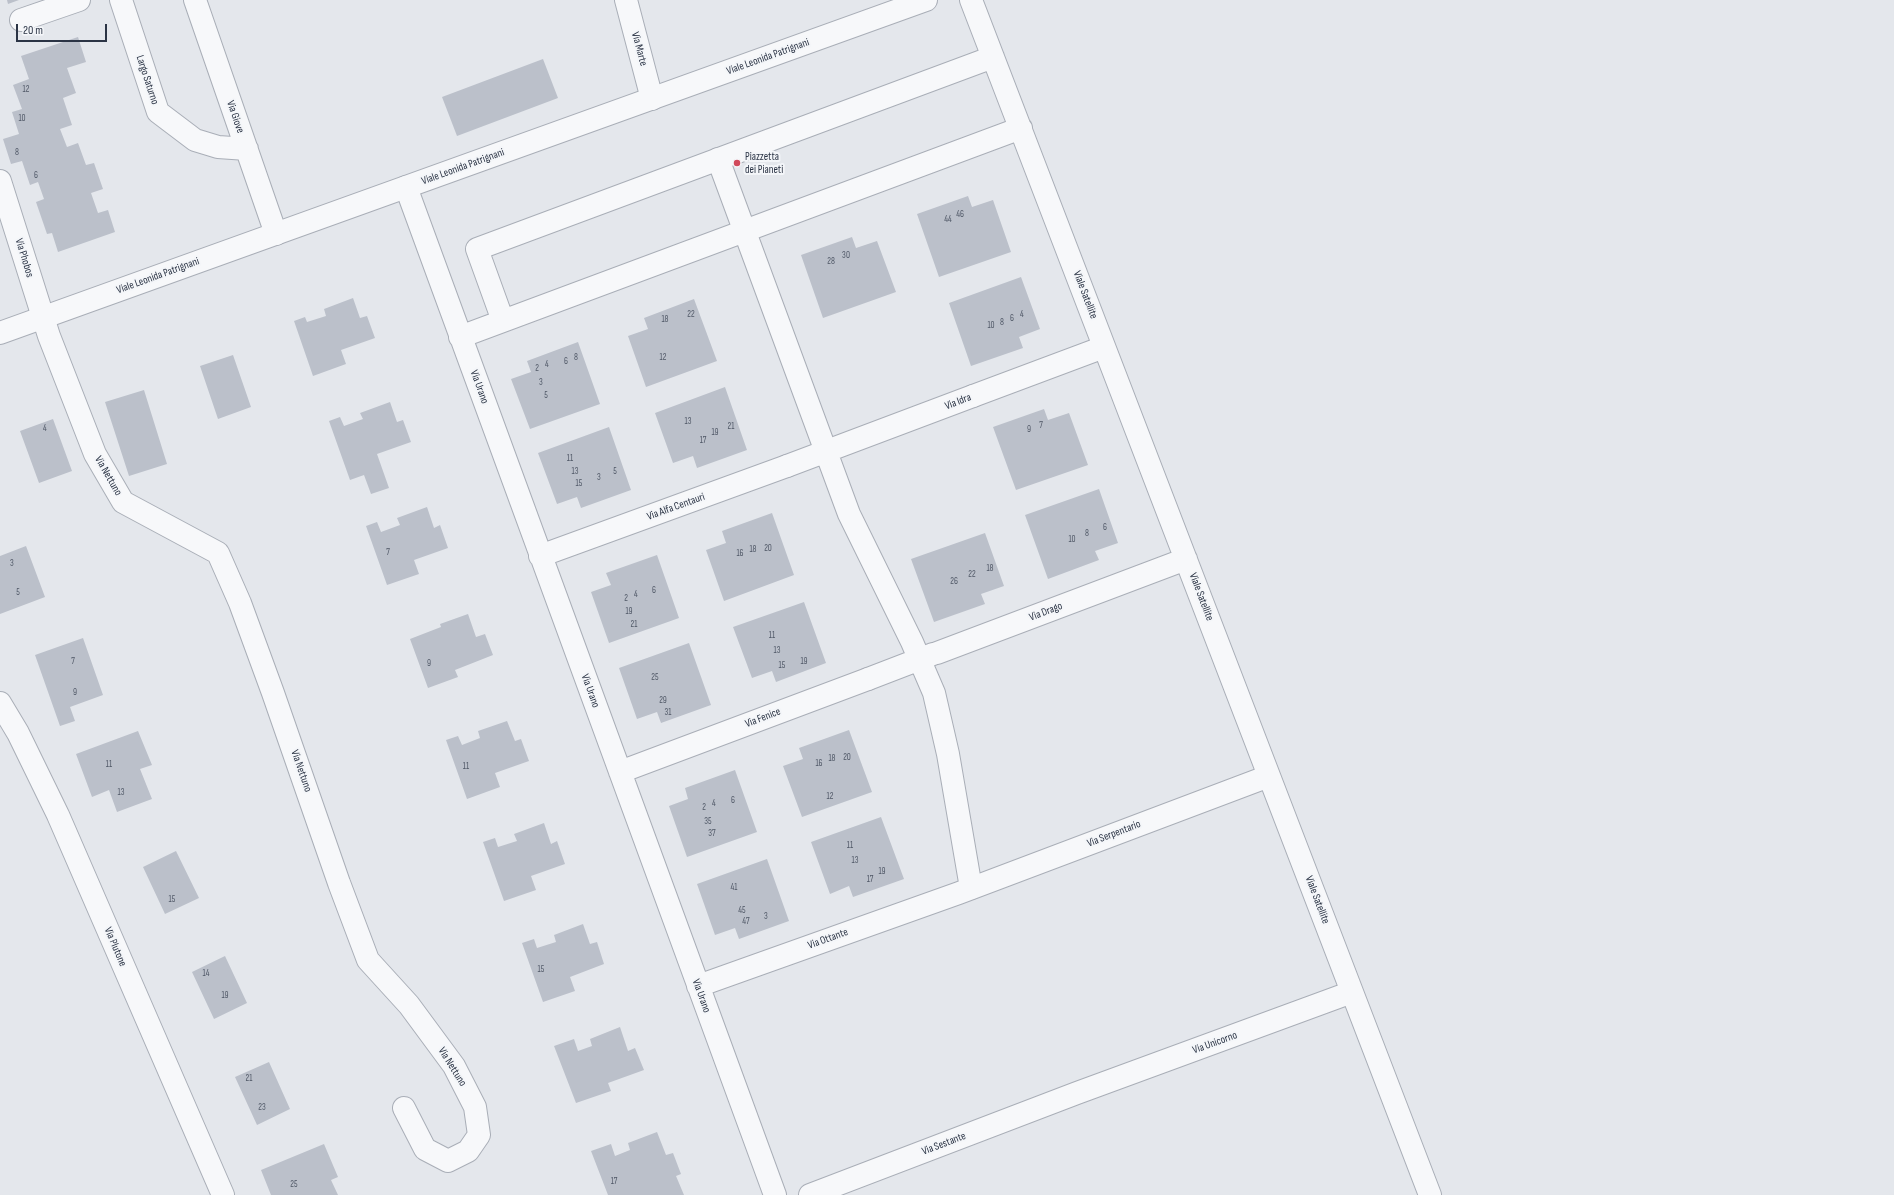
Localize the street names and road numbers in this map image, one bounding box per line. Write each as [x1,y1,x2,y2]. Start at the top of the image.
street label: Via Marte [628,31,650,67]
street label: Viale Leonida Patrignani [725,36,811,78]
street label: Largo Saturno [133,54,161,106]
street label: Via Giove [223,99,247,135]
street label: Viale Leonida Patrignani [420,146,506,188]
street label: Via Phobos [12,237,36,279]
street label: Viale Leonida Patrignani [115,255,201,297]
street label: Viale Satellite [1070,269,1100,321]
street label: Via Urano [467,368,491,406]
street label: Via Idra [943,391,973,413]
street label: Via Nettuno [91,454,125,498]
street label: Via Alfa Centauri [645,490,707,524]
street label: Viale Satellite [1186,571,1216,623]
street label: Via Drago [1028,600,1064,624]
street label: Via Urano [578,672,602,710]
street label: Via Fenice [743,705,783,731]
street label: Via Nettuno [288,748,314,794]
street label: Via Serpentario [1085,818,1143,850]
street label: Viale Satellite [1302,874,1332,926]
street label: Via Plutone [101,925,129,969]
street label: Via Ottante [806,926,850,952]
street label: Via Urano [689,977,713,1015]
street label: Via Unicorno [1191,1029,1239,1057]
street label: Via Nettuno [435,1045,469,1089]
street label: Via Sestante [920,1130,968,1158]

